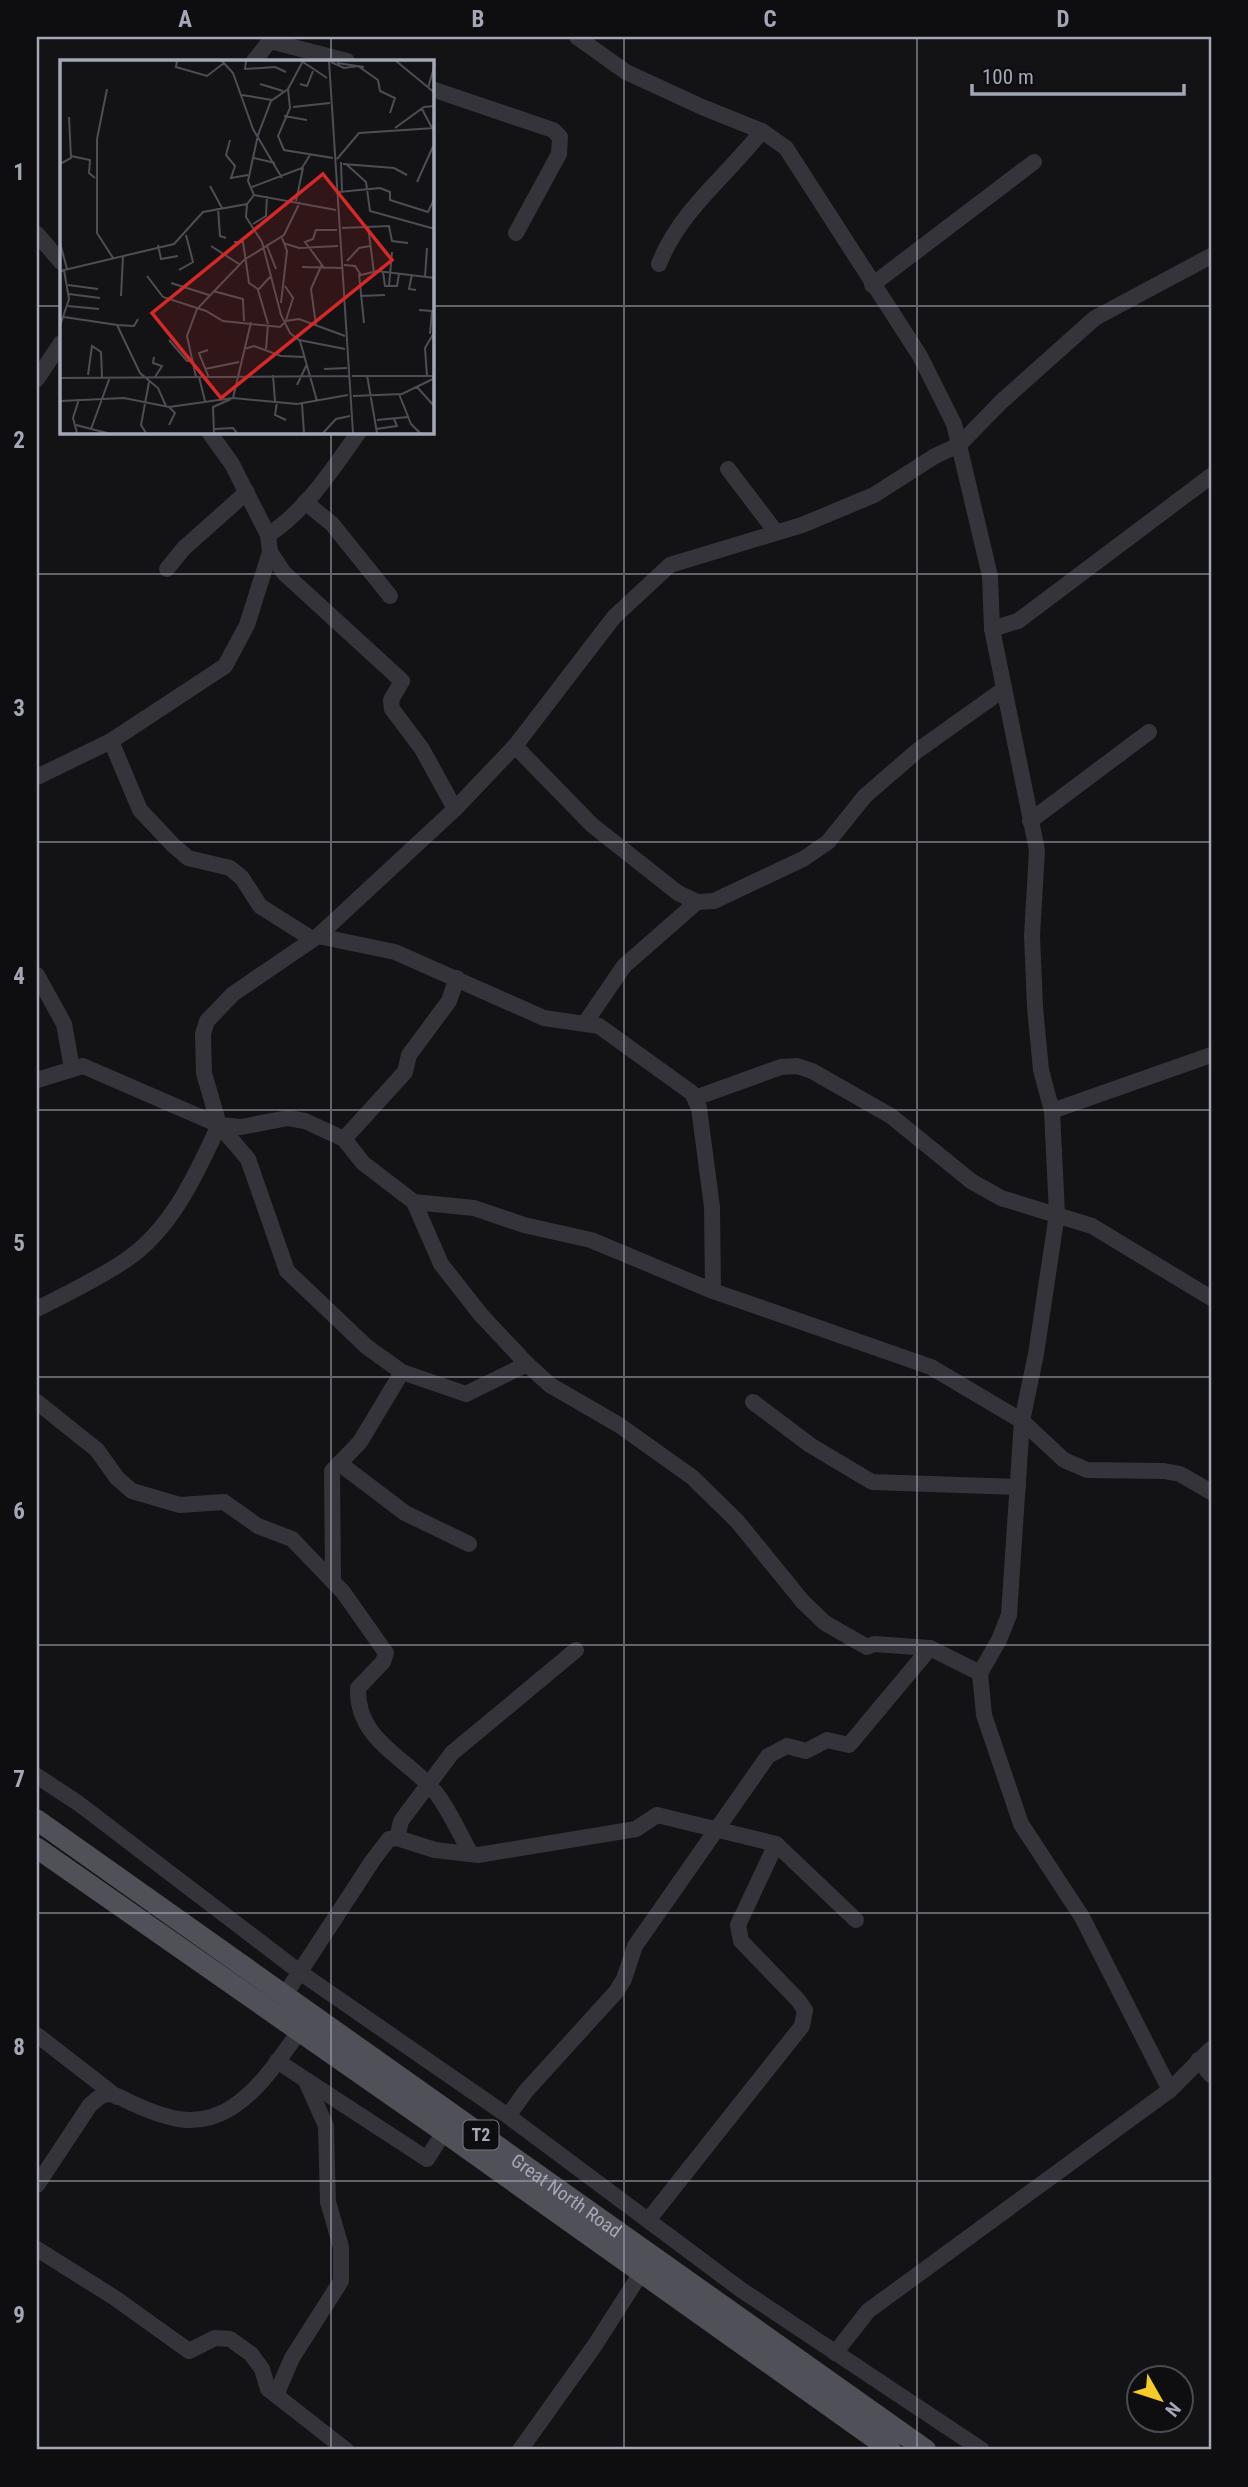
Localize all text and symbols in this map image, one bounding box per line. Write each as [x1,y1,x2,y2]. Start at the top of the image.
text: A [178,6,192,33]
text: B [472,6,484,33]
text: C [763,6,777,33]
text: D [1057,6,1070,33]
scale bar [972,52,1183,96]
inset map [60,60,434,434]
text: 100 m [982,65,1034,89]
text: 1 [13,159,25,186]
text: 2 [13,427,25,454]
text: 3 [13,695,25,722]
text: 4 [13,963,25,990]
text: 5 [13,1230,25,1257]
text: 6 [13,1498,25,1525]
text: 7 [13,1766,25,1793]
text: 8 [13,2034,25,2061]
road number: T2 [463,2120,498,2150]
street label: Great North Road [507,2149,626,2243]
text: 9 [13,2302,25,2329]
north arrow [1126,2364,1196,2434]
text: N [1160,2398,1185,2421]

